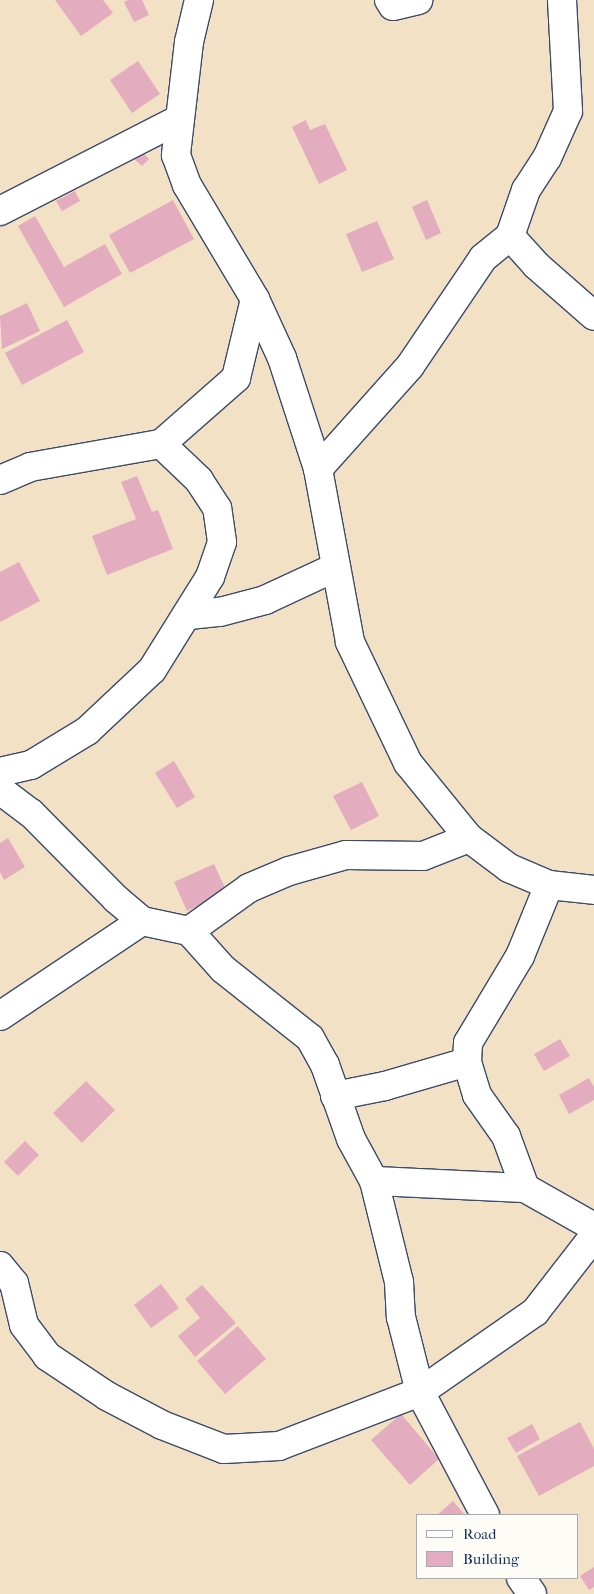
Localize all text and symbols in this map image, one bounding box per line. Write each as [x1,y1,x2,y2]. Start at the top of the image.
legend [416,1514,579,1579]
text: Road [463,1525,496,1543]
text: Building [463,1550,519,1568]

